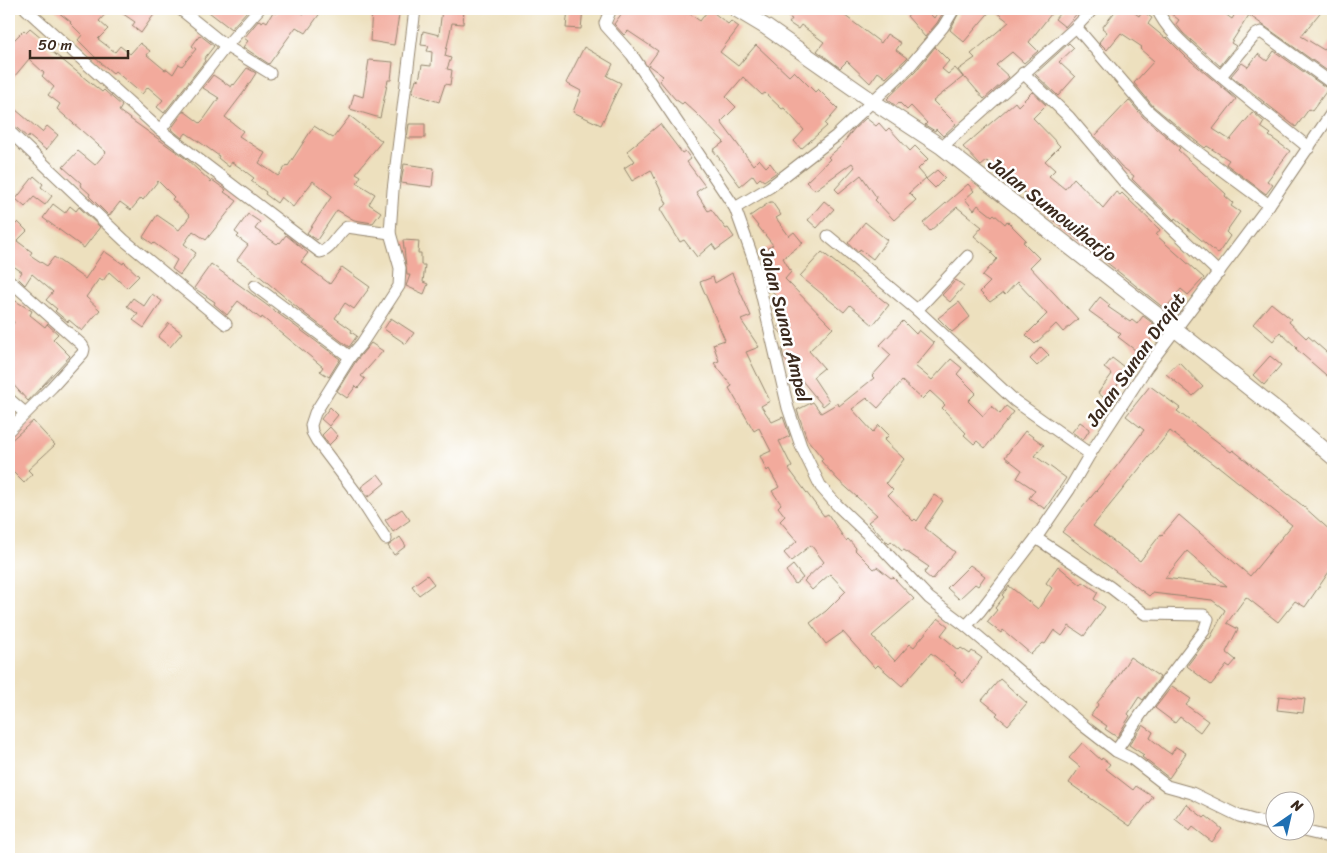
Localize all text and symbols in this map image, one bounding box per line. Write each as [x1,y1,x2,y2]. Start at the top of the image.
scale bar [30,28,128,60]
text: 50 m [38,32,73,58]
street label: Jalan Sumowiharjo [980,148,1125,271]
street label: Jalan Sunan Ampel [750,243,821,406]
street label: Jalan Sunan Drajat [1076,285,1194,434]
north arrow [1264,790,1314,840]
text: N [1285,792,1308,819]

